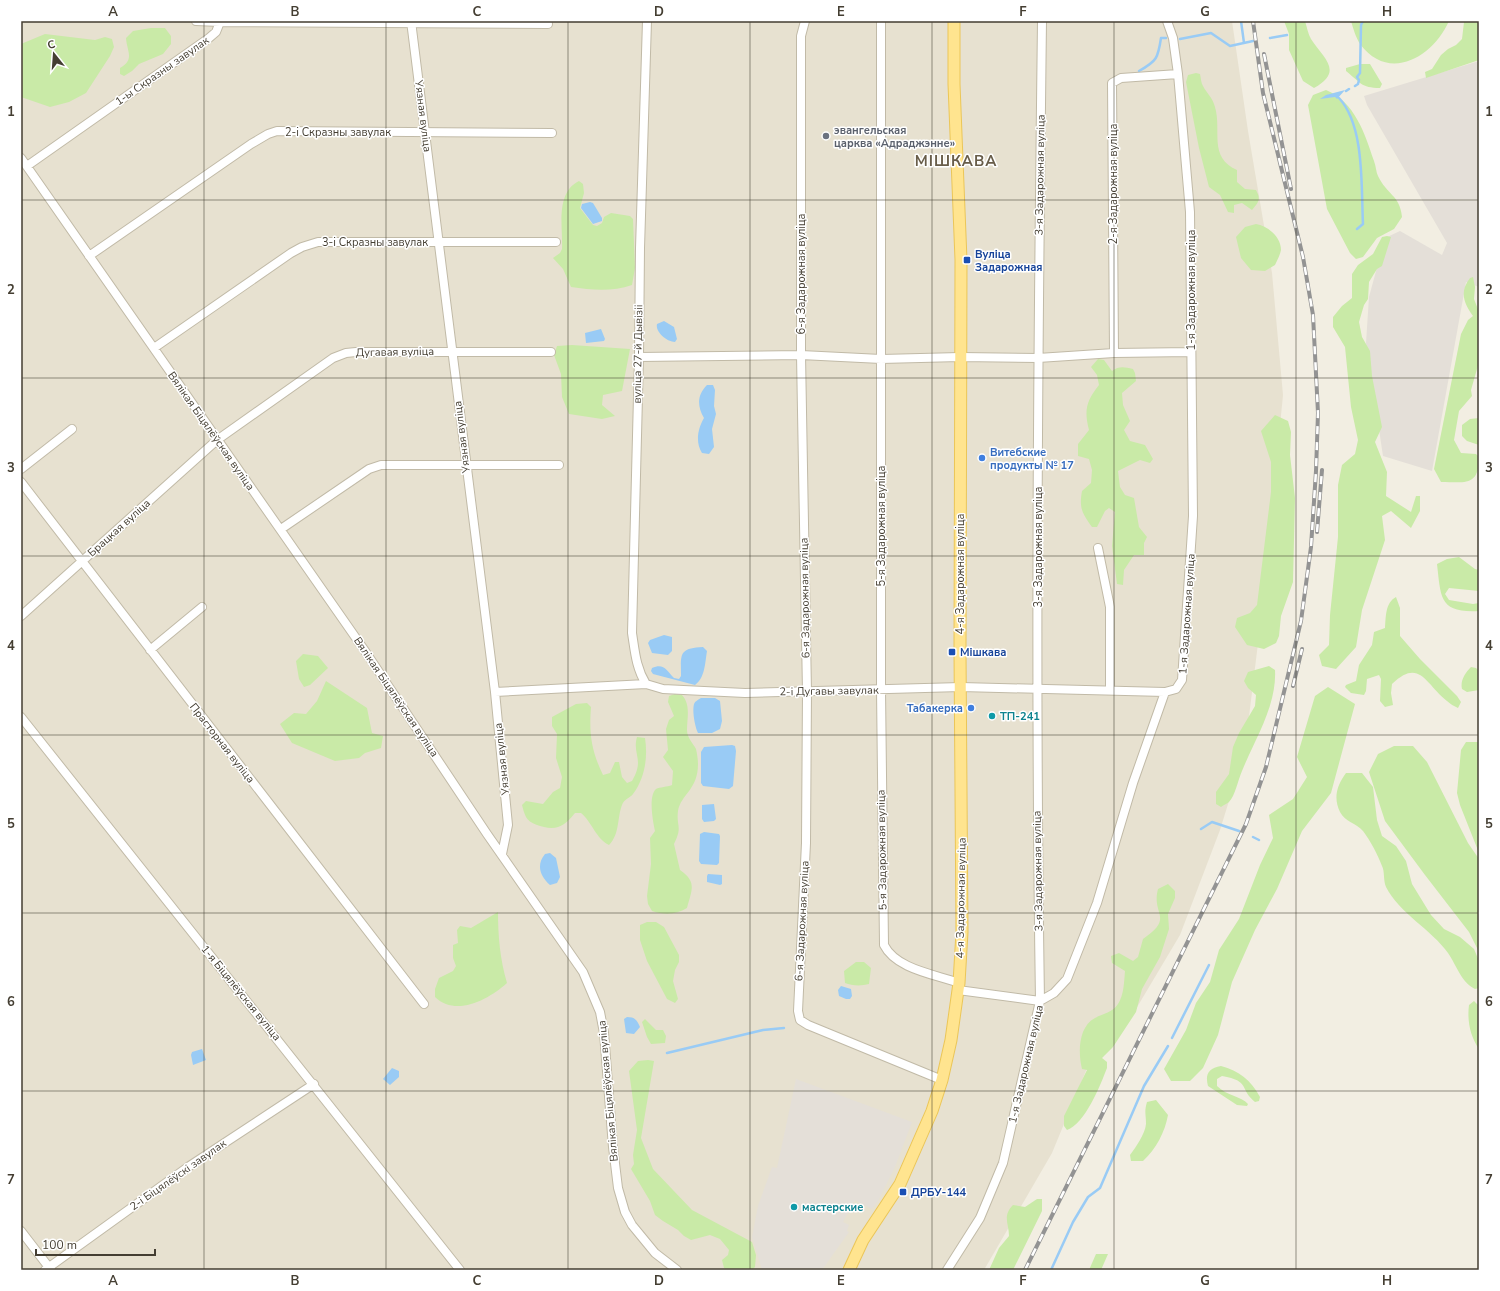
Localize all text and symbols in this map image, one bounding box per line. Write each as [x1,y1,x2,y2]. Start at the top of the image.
text: A [108,3,118,21]
text: B [291,3,300,21]
text: C [473,3,482,21]
text: D [654,3,664,21]
text: E [837,3,845,21]
text: F [1019,3,1027,21]
text: G [1200,3,1210,21]
text: H [1382,3,1392,21]
street label: 1-ы Скразны завулак [112,33,212,109]
north arrow [34,34,74,74]
text: С [45,36,57,53]
street label: Уязная вуліца [411,78,435,153]
text: 1 [7,103,15,121]
text: 1 [1485,103,1493,121]
street label: 3-я Задарожная вуліца [1031,114,1049,236]
place label: эвангельская царква «Адраджэнне» [834,123,955,151]
street label: 2-я Задарожная вуліца [1106,123,1121,244]
street label: 2-і Скразны завулак [285,125,391,140]
marker: эвангельская царква «Адраджэнне» [821,131,831,141]
district label: МІШКАВА [915,151,997,171]
street label: 6-я Задарожная вуліца [794,213,809,334]
street label: 1-я Задарожная вуліца [1184,229,1199,350]
street label: 3-і Скразны завулак [322,235,428,250]
place label: Вуліца Задарожная [975,247,1042,275]
marker: Вуліца Задарожная [962,255,972,265]
text: 2 [7,281,15,299]
text: 2 [1485,281,1493,299]
street label: вуліца 27-й Дывізіі [630,304,646,404]
street label: Дугавая вуліца [356,344,434,360]
street label: Вялікая Біцялёўская вуліца [164,369,258,493]
street label: Уязная вуліца [450,400,474,475]
place label: Витебские продукты № 17 [990,445,1074,473]
marker: Витебские продукты № 17 [977,453,987,463]
text: 3 [7,459,15,477]
text: 3 [1485,459,1493,477]
street label: 5-я Задарожная вуліца [874,465,889,586]
street label: 3-я Задарожная вуліца [1031,486,1046,607]
street label: Брацкая вуліца [84,496,154,560]
street label: 4-я Задарожная вуліца [953,513,968,634]
street label: 6-я Задарожная вуліца [796,537,814,659]
street label: 1-я Задарожная вуліца [1175,553,1199,675]
street label: Вялікая Біцялёўская вуліца [350,634,442,760]
text: 4 [7,637,15,655]
text: 4 [1485,637,1493,655]
place label: Мішкава [960,645,1006,660]
marker: Мішкава [947,647,957,657]
street label: 2-і Дугавы завулак [779,683,879,699]
street label: Прасторная вуліца [186,700,258,786]
place label: Табакерка [907,701,963,716]
marker: Табакерка [966,703,976,713]
place label: ТП-241 [1000,709,1040,724]
marker: ТП-241 [987,711,997,721]
street label: Уязная вуліца [491,722,513,797]
street label: 5-я Задарожная вуліца [873,789,891,911]
street label: 3-я Задарожная вуліца [1029,810,1047,932]
text: 5 [7,815,15,833]
text: 5 [1485,815,1493,833]
street label: 4-я Задарожная вуліца [952,837,970,959]
street label: 6-я Задарожная вуліца [791,860,813,982]
street label: 1-я Біцялёўская вуліца [198,942,284,1044]
text: 6 [7,993,15,1011]
text: 6 [1485,993,1493,1011]
street label: 1-я Задарожная вуліца [1005,1003,1047,1125]
street label: Вялікая Біцялёўская вуліца [594,1020,622,1162]
street label: 2-і Біцялёўскі завулак [127,1136,229,1214]
text: 7 [7,1171,15,1189]
text: 7 [1485,1171,1493,1189]
place label: ДРБУ-144 [911,1185,967,1200]
marker: ДРБУ-144 [898,1187,908,1197]
place label: мастерские [802,1200,863,1215]
marker: мастерские [789,1202,799,1212]
scale bar [36,1231,155,1257]
text: 100 m [42,1237,77,1253]
text: A [108,1272,118,1290]
text: B [291,1272,300,1290]
text: C [473,1272,482,1290]
text: D [654,1272,664,1290]
text: E [837,1272,845,1290]
text: F [1019,1272,1027,1290]
text: G [1200,1272,1210,1290]
text: H [1382,1272,1392,1290]

